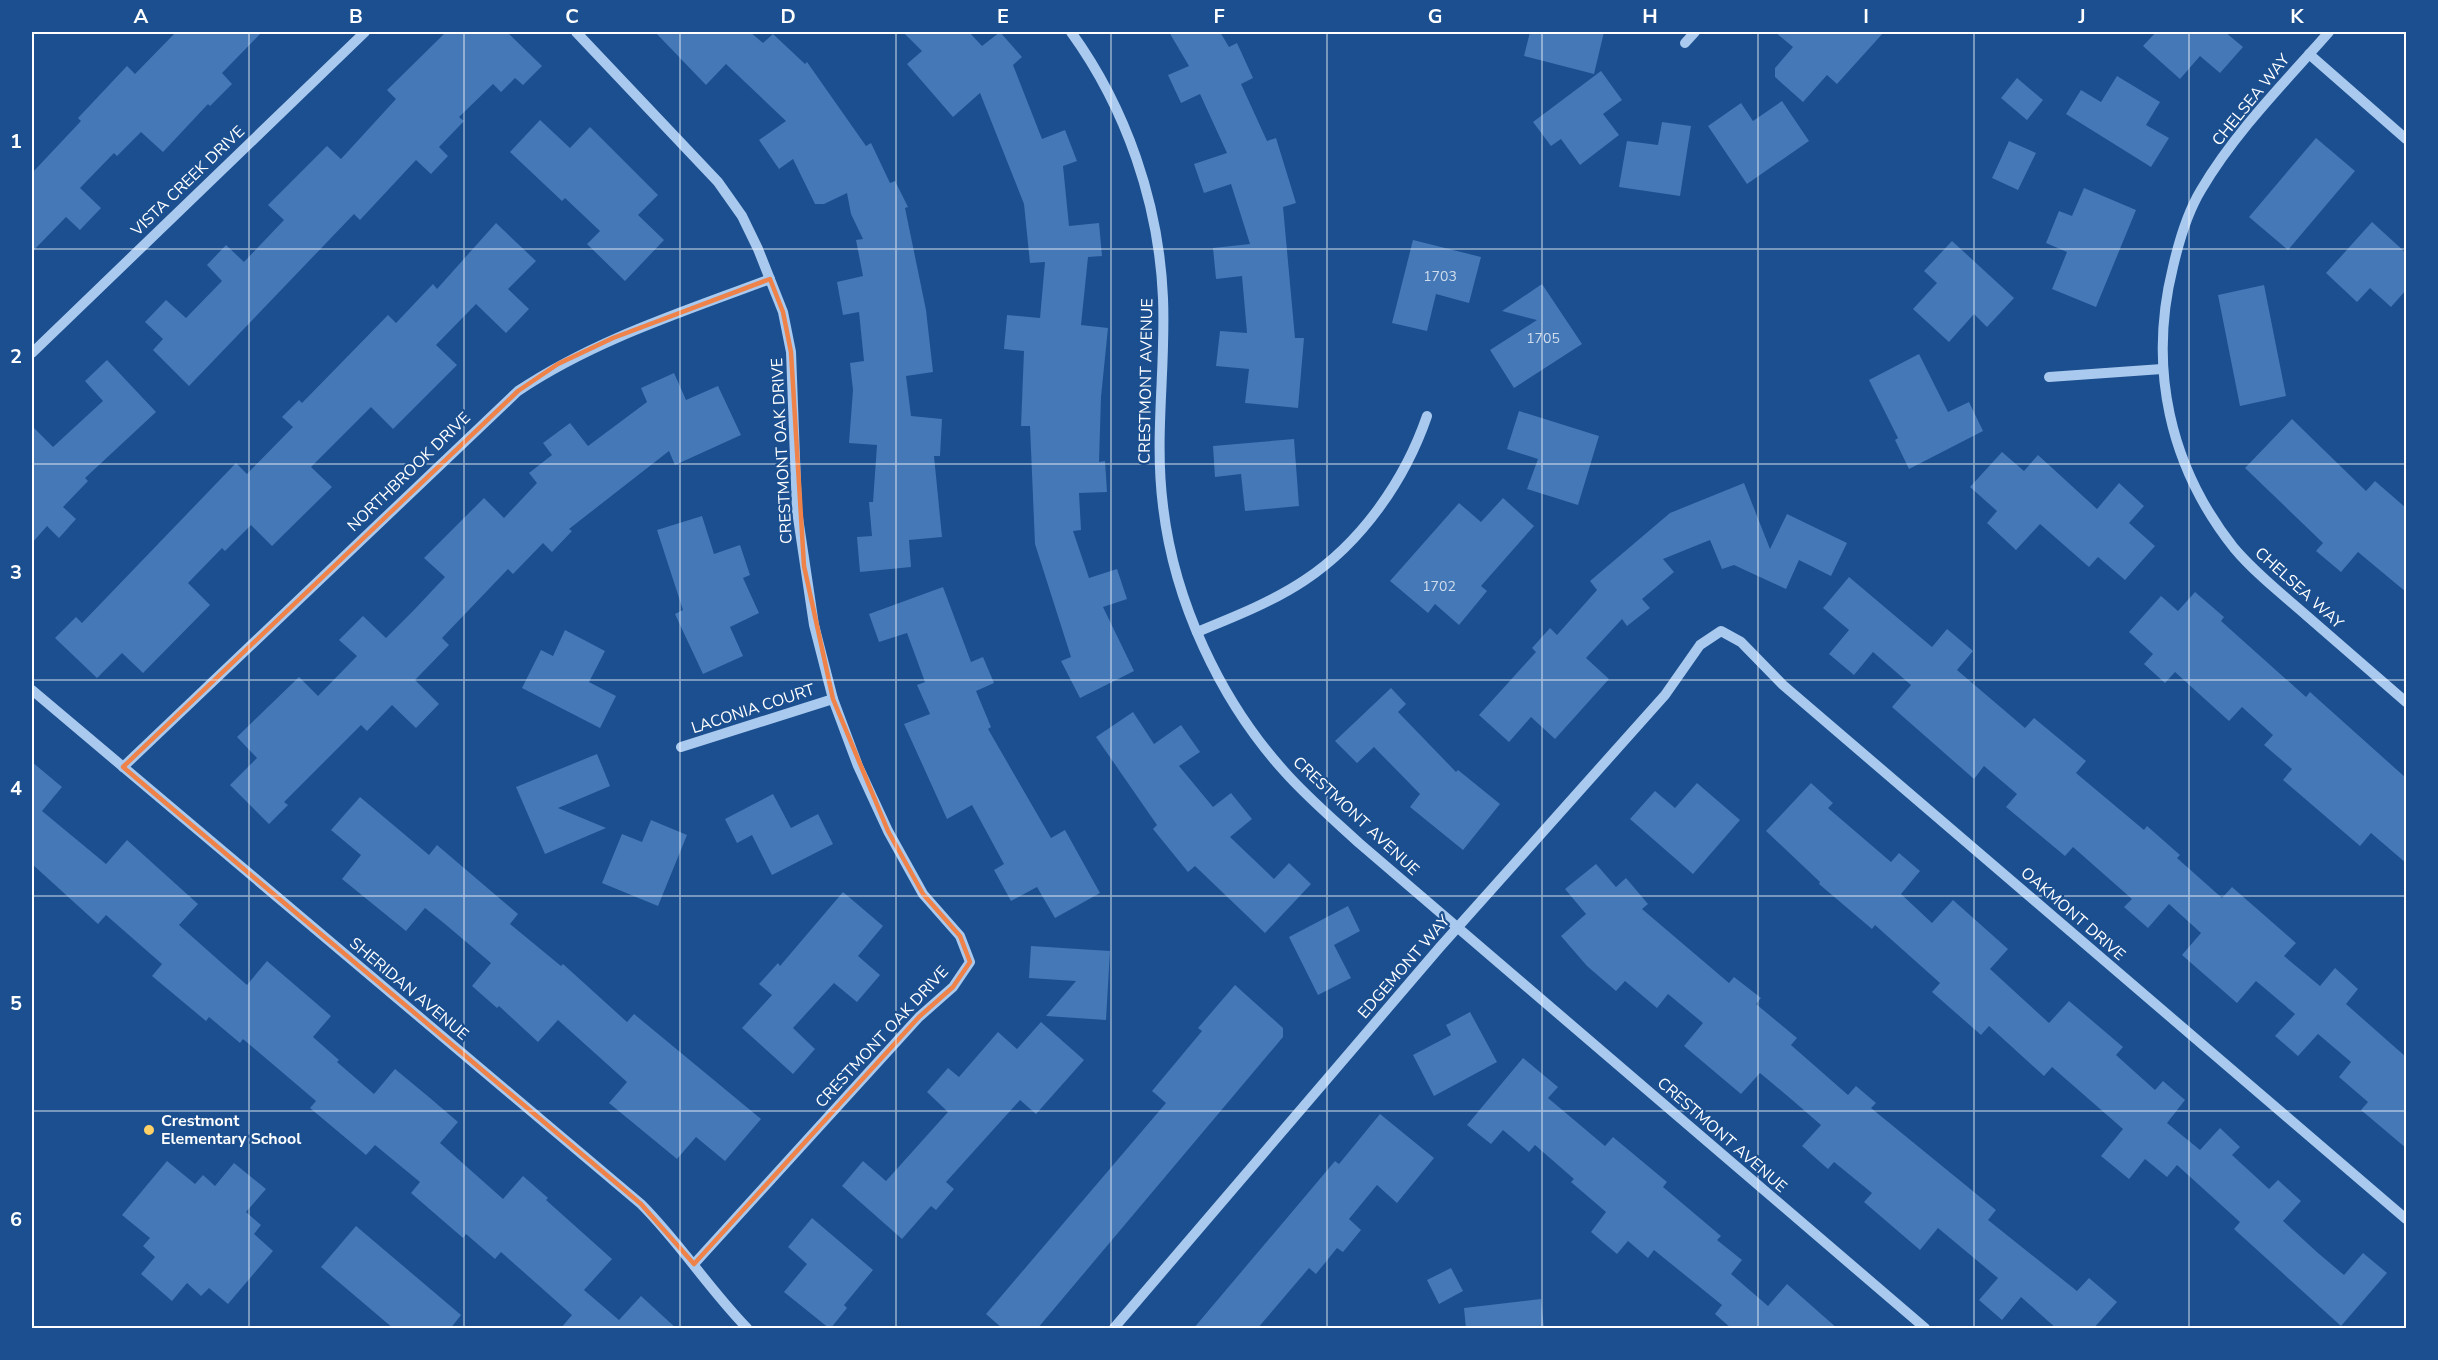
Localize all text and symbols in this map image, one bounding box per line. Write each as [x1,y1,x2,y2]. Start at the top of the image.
text: A [134,3,149,30]
text: B [349,3,363,30]
text: C [565,3,579,30]
text: D [780,3,796,30]
text: E [997,3,1009,30]
text: F [1213,3,1225,30]
text: G [1428,3,1442,30]
text: H [1642,3,1658,30]
text: I [1863,3,1869,30]
text: J [2077,3,2086,30]
text: K [2290,3,2304,30]
street label: CHELSEA WAY [2207,49,2295,151]
street label: VISTA CREEK DRIVE [126,121,250,242]
text: 1 [10,128,22,155]
house number: 1703 [1423,267,1457,286]
street label: CRESTMONT AVENUE [1134,298,1158,464]
house number: 1705 [1526,329,1560,348]
text: 2 [10,343,22,370]
street label: CRESTMONT OAK DRIVE [766,357,798,545]
street label: NORTHBROOK DRIVE [343,407,475,537]
street label: CHELSEA WAY [2250,542,2348,634]
text: 3 [10,559,22,586]
house number: 1702 [1422,577,1456,596]
street label: LACONIA COURT [688,679,818,739]
street label: CRESTMONT AVENUE [1288,752,1424,880]
text: 4 [10,775,22,802]
street label: OAKMONT DRIVE [2016,862,2130,966]
street label: EDGEMONT WAY [1353,910,1455,1023]
street label: SHERIDAN AVENUE [345,933,473,1045]
street label: CRESTMONT OAK DRIVE [810,961,954,1113]
text: 5 [10,990,22,1017]
street label: CRESTMONT AVENUE [1652,1072,1792,1198]
place label: Crestmont Elementary School [161,1110,301,1150]
marker: Crestmont Elementary School [142,1123,156,1137]
text: 6 [10,1206,22,1233]

